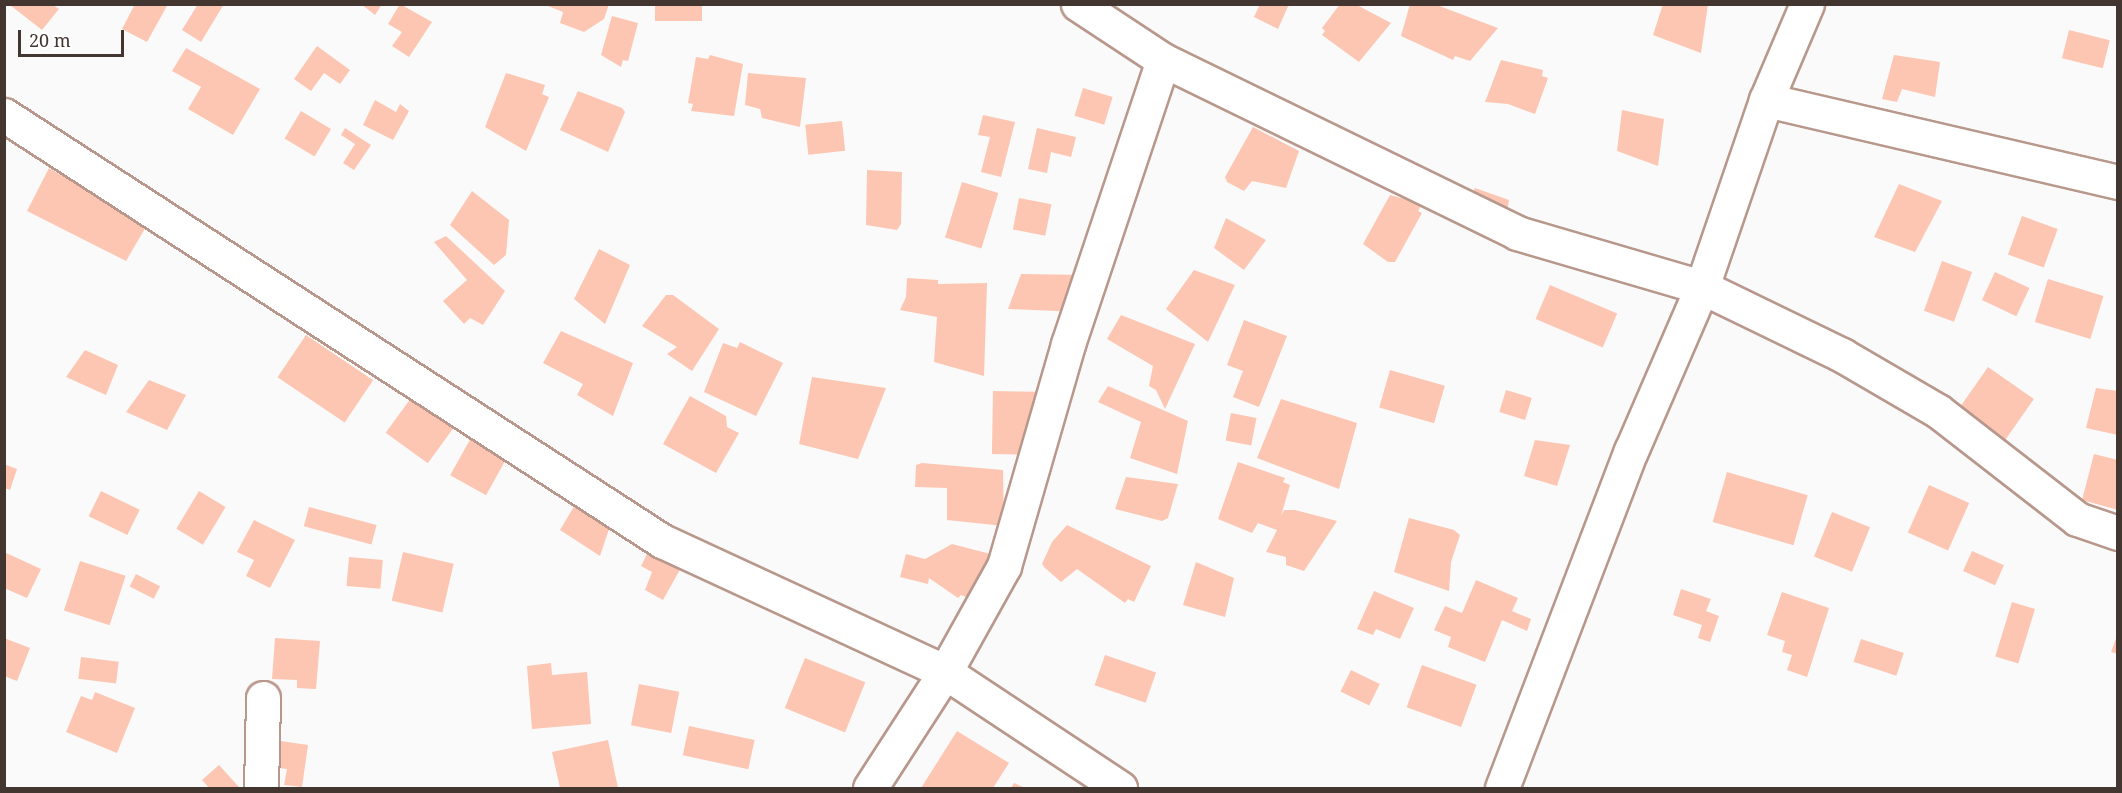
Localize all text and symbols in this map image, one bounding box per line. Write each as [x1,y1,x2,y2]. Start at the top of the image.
scale bar [21,18,128,56]
text: 20 m [29,28,71,52]

